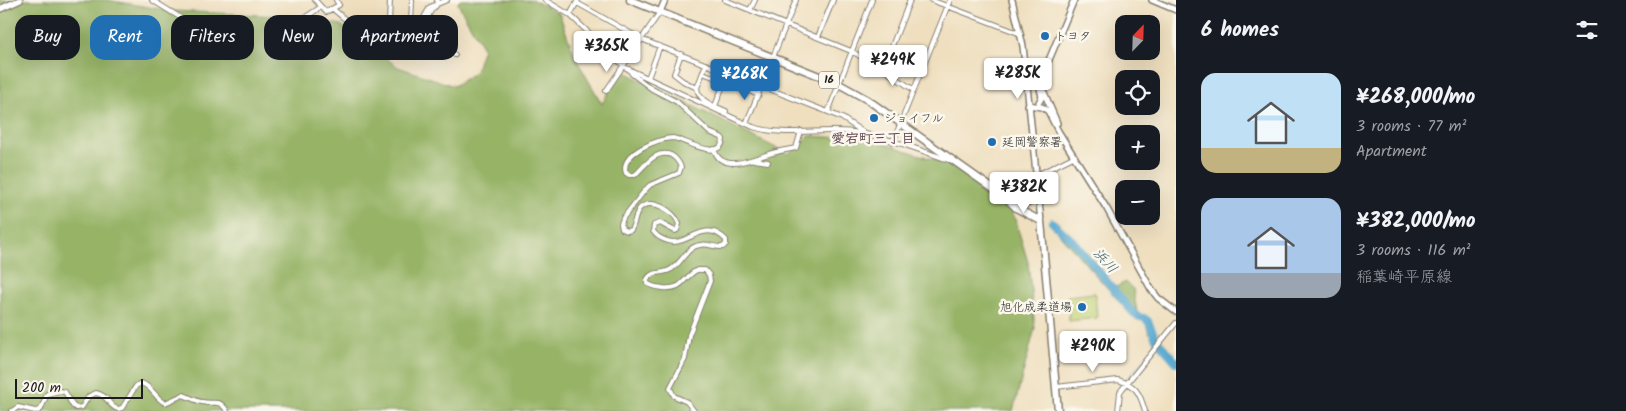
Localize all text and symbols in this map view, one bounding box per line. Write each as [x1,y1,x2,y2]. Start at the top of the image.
text: 6 homes [1201,14,1279,47]
chip: Buy [15,15,80,60]
chip: Rent [90,15,161,60]
chip: Filters [171,15,254,60]
chip: New [264,15,332,60]
chip: Apartment [342,15,458,60]
north arrow [1115,15,1160,60]
map controls [1115,15,1160,225]
icon: filters [1573,16,1601,44]
place label: トヨタ [1055,27,1091,46]
pin: ¥365K [572,30,642,73]
marker: トヨタ [1039,30,1051,42]
text: ¥365K [585,34,630,59]
pin: ¥249K [858,44,928,87]
text: ¥249K [870,48,916,73]
pin: ¥268K [710,58,780,101]
pin: ¥285K [983,58,1053,100]
text: ¥285K [995,61,1041,86]
text: ¥268K [722,62,768,87]
button: locate [1115,70,1160,115]
road number: 16 [819,72,839,88]
text: ¥268,000/mo [1356,81,1475,114]
icon: home [1241,93,1301,153]
place label: ジョイフル [884,109,944,128]
marker: ジョイフル [868,112,880,124]
text: 3 rooms · 77 m² [1356,114,1466,139]
button: + [1115,125,1160,170]
district label: 愛宕町三丁目 [831,128,915,150]
place label: 延岡警察署 [1002,133,1062,152]
marker: 延岡警察署 [986,136,998,148]
text: Apartment [1356,139,1427,164]
pin: ¥382K [989,172,1059,214]
text: ¥382K [1001,175,1048,200]
button: − [1115,180,1160,225]
text: ¥382,000/mo [1356,205,1476,238]
icon: home [1241,218,1301,278]
text: 3 rooms · 116 m² [1356,238,1471,263]
water label: 浜川 [1087,243,1123,279]
text: 稲葉崎平原線 [1356,265,1452,290]
place label: 旭化成柔道場 [1000,298,1072,317]
marker: 旭化成柔道場 [1076,301,1088,313]
pin: ¥290K [1058,330,1128,373]
text: ¥290K [1070,334,1116,359]
scale bar [15,376,142,399]
text: 200 m [22,377,61,399]

